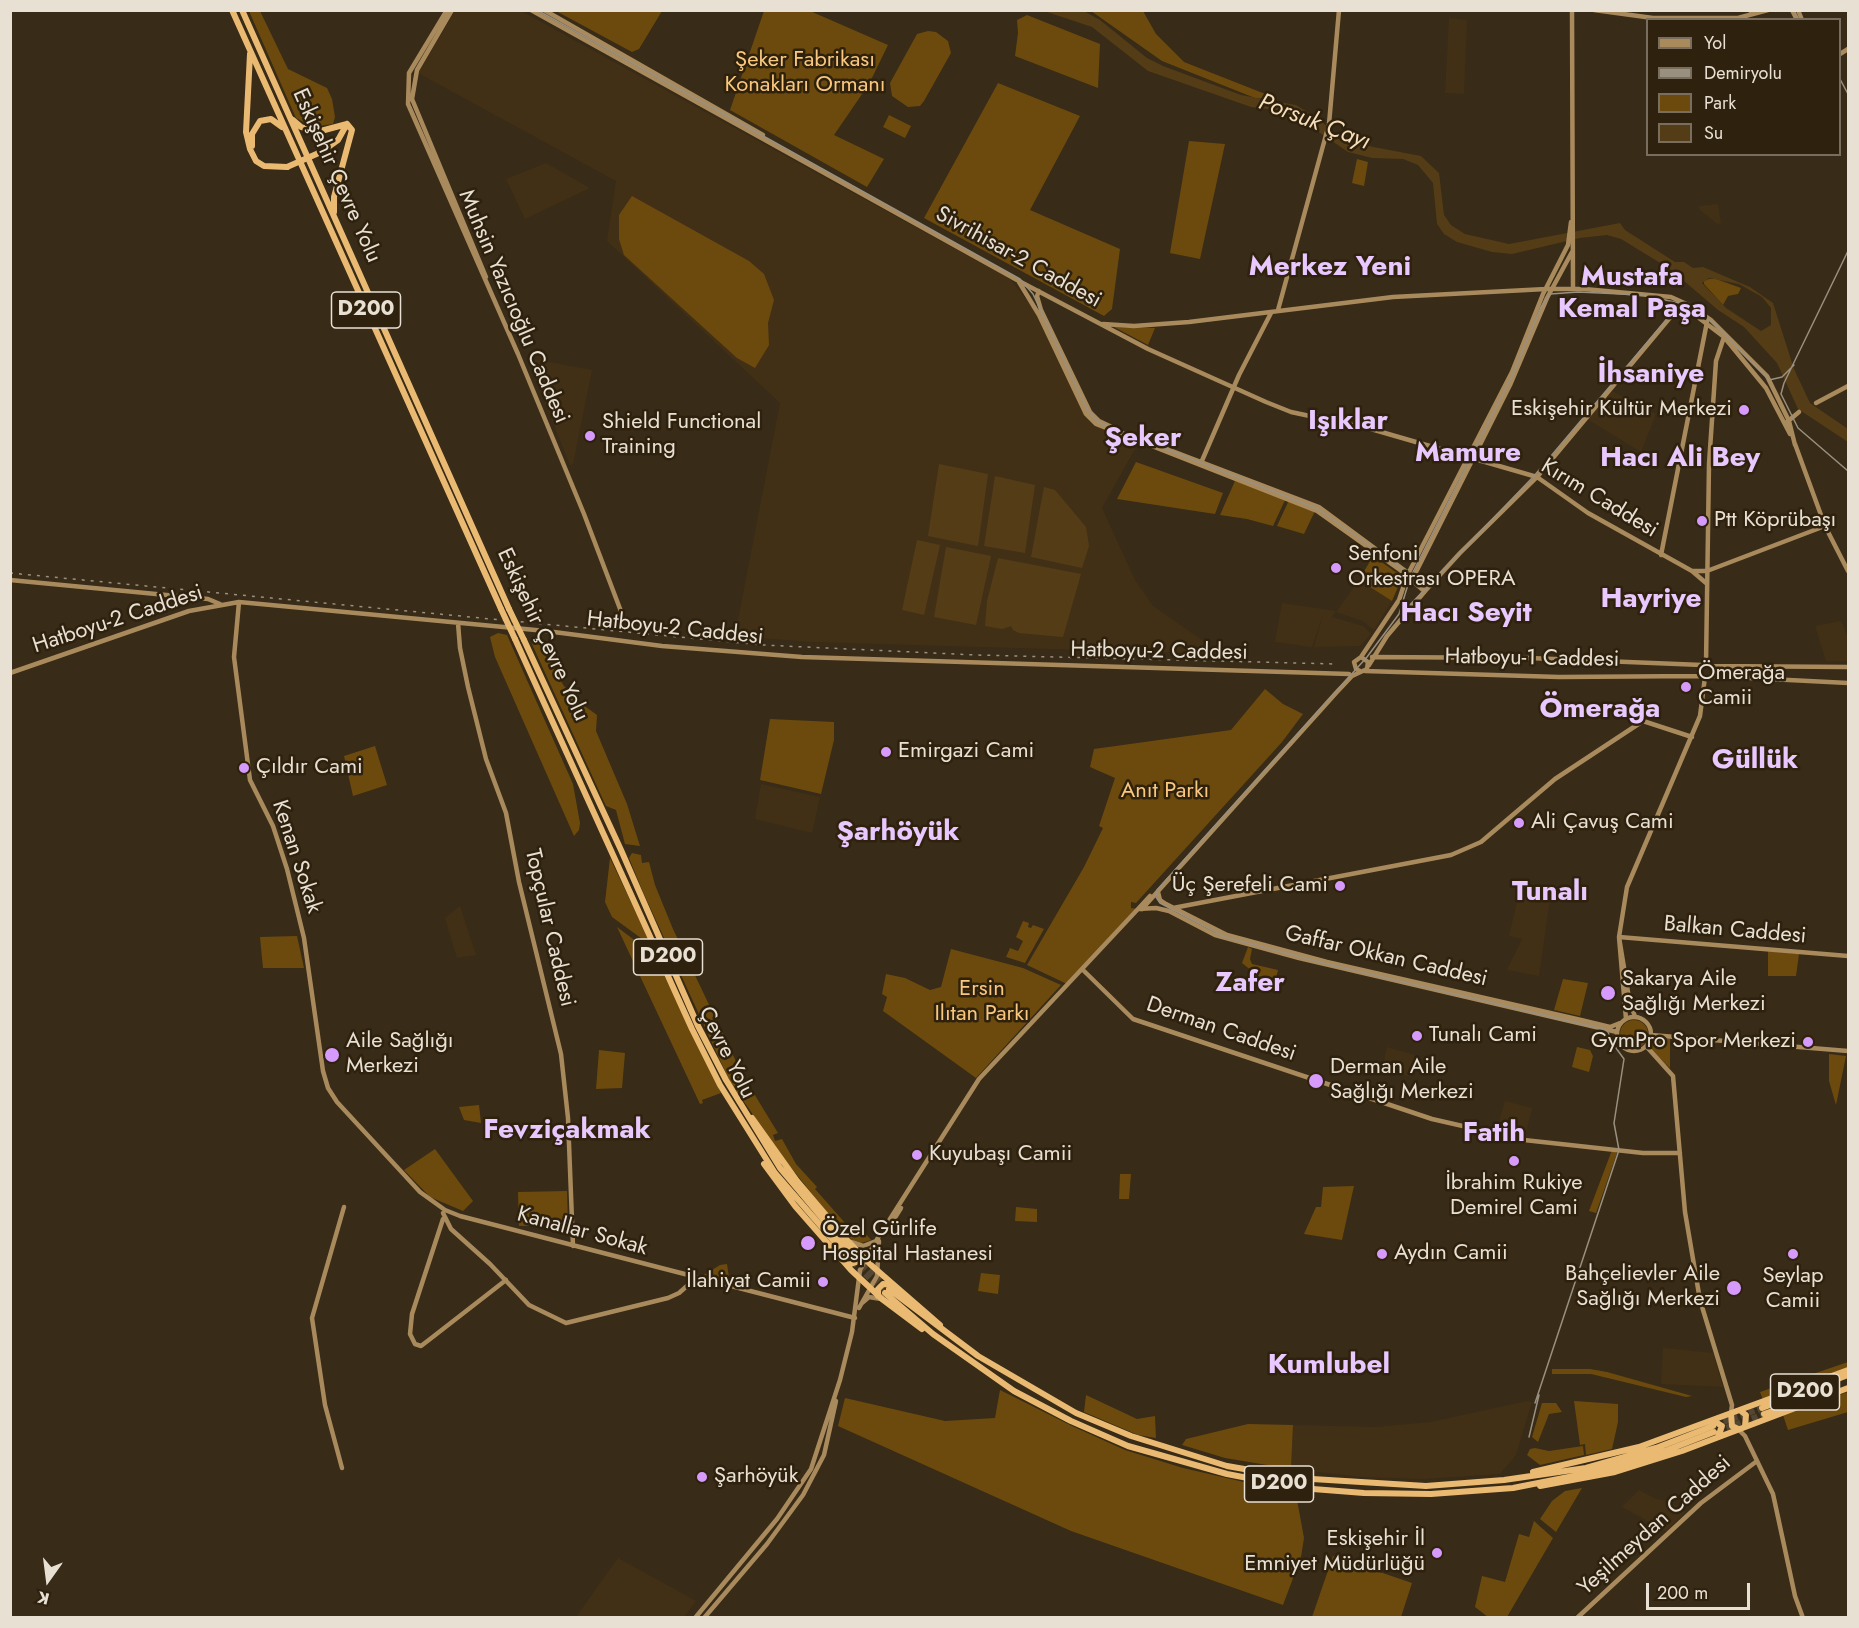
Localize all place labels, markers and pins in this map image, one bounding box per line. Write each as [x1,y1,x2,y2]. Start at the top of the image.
place label: Eskişehir Kültür Merkezi [1511,397,1732,423]
marker: Eskişehir Kültür Merkezi [1737,403,1751,417]
place label: Shield Functional Training [602,410,761,462]
marker: Shield Functional Training [583,429,597,443]
place label: Ptt Köprübaşı [1714,508,1836,534]
marker: Ptt Köprübaşı [1695,514,1709,528]
place label: Senfoni Orkestrası OPERA [1348,542,1515,594]
marker: Senfoni Orkestrası OPERA [1329,561,1343,575]
place label: Ömerağa Camii [1698,661,1785,712]
marker: Ömerağa Camii [1679,680,1693,694]
place label: Emirgazi Cami [898,739,1034,765]
marker: Emirgazi Cami [879,745,893,759]
place label: Çıldır Cami [256,755,363,781]
marker: Çıldır Cami [237,761,251,775]
place label: Ali Çavuş Cami [1531,810,1674,836]
marker: Ali Çavuş Cami [1512,816,1526,830]
place label: Üç Şerefeli Cami [1172,873,1328,899]
marker: Üç Şerefeli Cami [1333,879,1347,893]
place label: Sakarya Aile Sağlığı Merkezi [1622,967,1766,1018]
marker: Sakarya Aile Sağlığı Merkezi [1599,984,1617,1002]
place label: Tunalı Cami [1429,1023,1537,1049]
place label: Aile Sağlığı Merkezi [346,1029,453,1080]
marker: Tunalı Cami [1410,1029,1424,1043]
place label: GymPro Spor Merkezi [1591,1029,1796,1055]
marker: GymPro Spor Merkezi [1801,1035,1815,1049]
marker: Aile Sağlığı Merkezi [323,1046,341,1064]
place label: Derman Aile Sağlığı Merkezi [1330,1055,1474,1106]
marker: Derman Aile Sağlığı Merkezi [1307,1072,1325,1090]
place label: Kuyubaşı Camii [929,1142,1072,1168]
marker: Kuyubaşı Camii [910,1148,924,1162]
marker: İbrahim Rukiye Demirel Cami [1507,1154,1521,1168]
place label: İbrahim Rukiye Demirel Cami [1445,1171,1583,1222]
place label: Özel Gürlife Hospital Hastanesi [822,1217,993,1268]
marker: Özel Gürlife Hospital Hastanesi [799,1234,817,1252]
place label: Aydın Camii [1394,1241,1508,1267]
marker: Aydın Camii [1375,1247,1389,1261]
marker: Seylap Camii [1786,1247,1800,1261]
place label: Bahçelievler Aile Sağlığı Merkezi [1565,1262,1720,1314]
place label: Seylap Camii [1763,1264,1823,1316]
place label: İlahiyat Camii [686,1269,811,1295]
marker: İlahiyat Camii [816,1275,830,1289]
marker: Bahçelievler Aile Sağlığı Merkezi [1725,1279,1743,1297]
place label: Şarhöyük [714,1464,798,1490]
marker: Şarhöyük [695,1470,709,1484]
place label: Eskişehir İl Emniyet Müdürlüğü [1244,1527,1425,1579]
marker: Eskişehir İl Emniyet Müdürlüğü [1430,1546,1444,1560]

